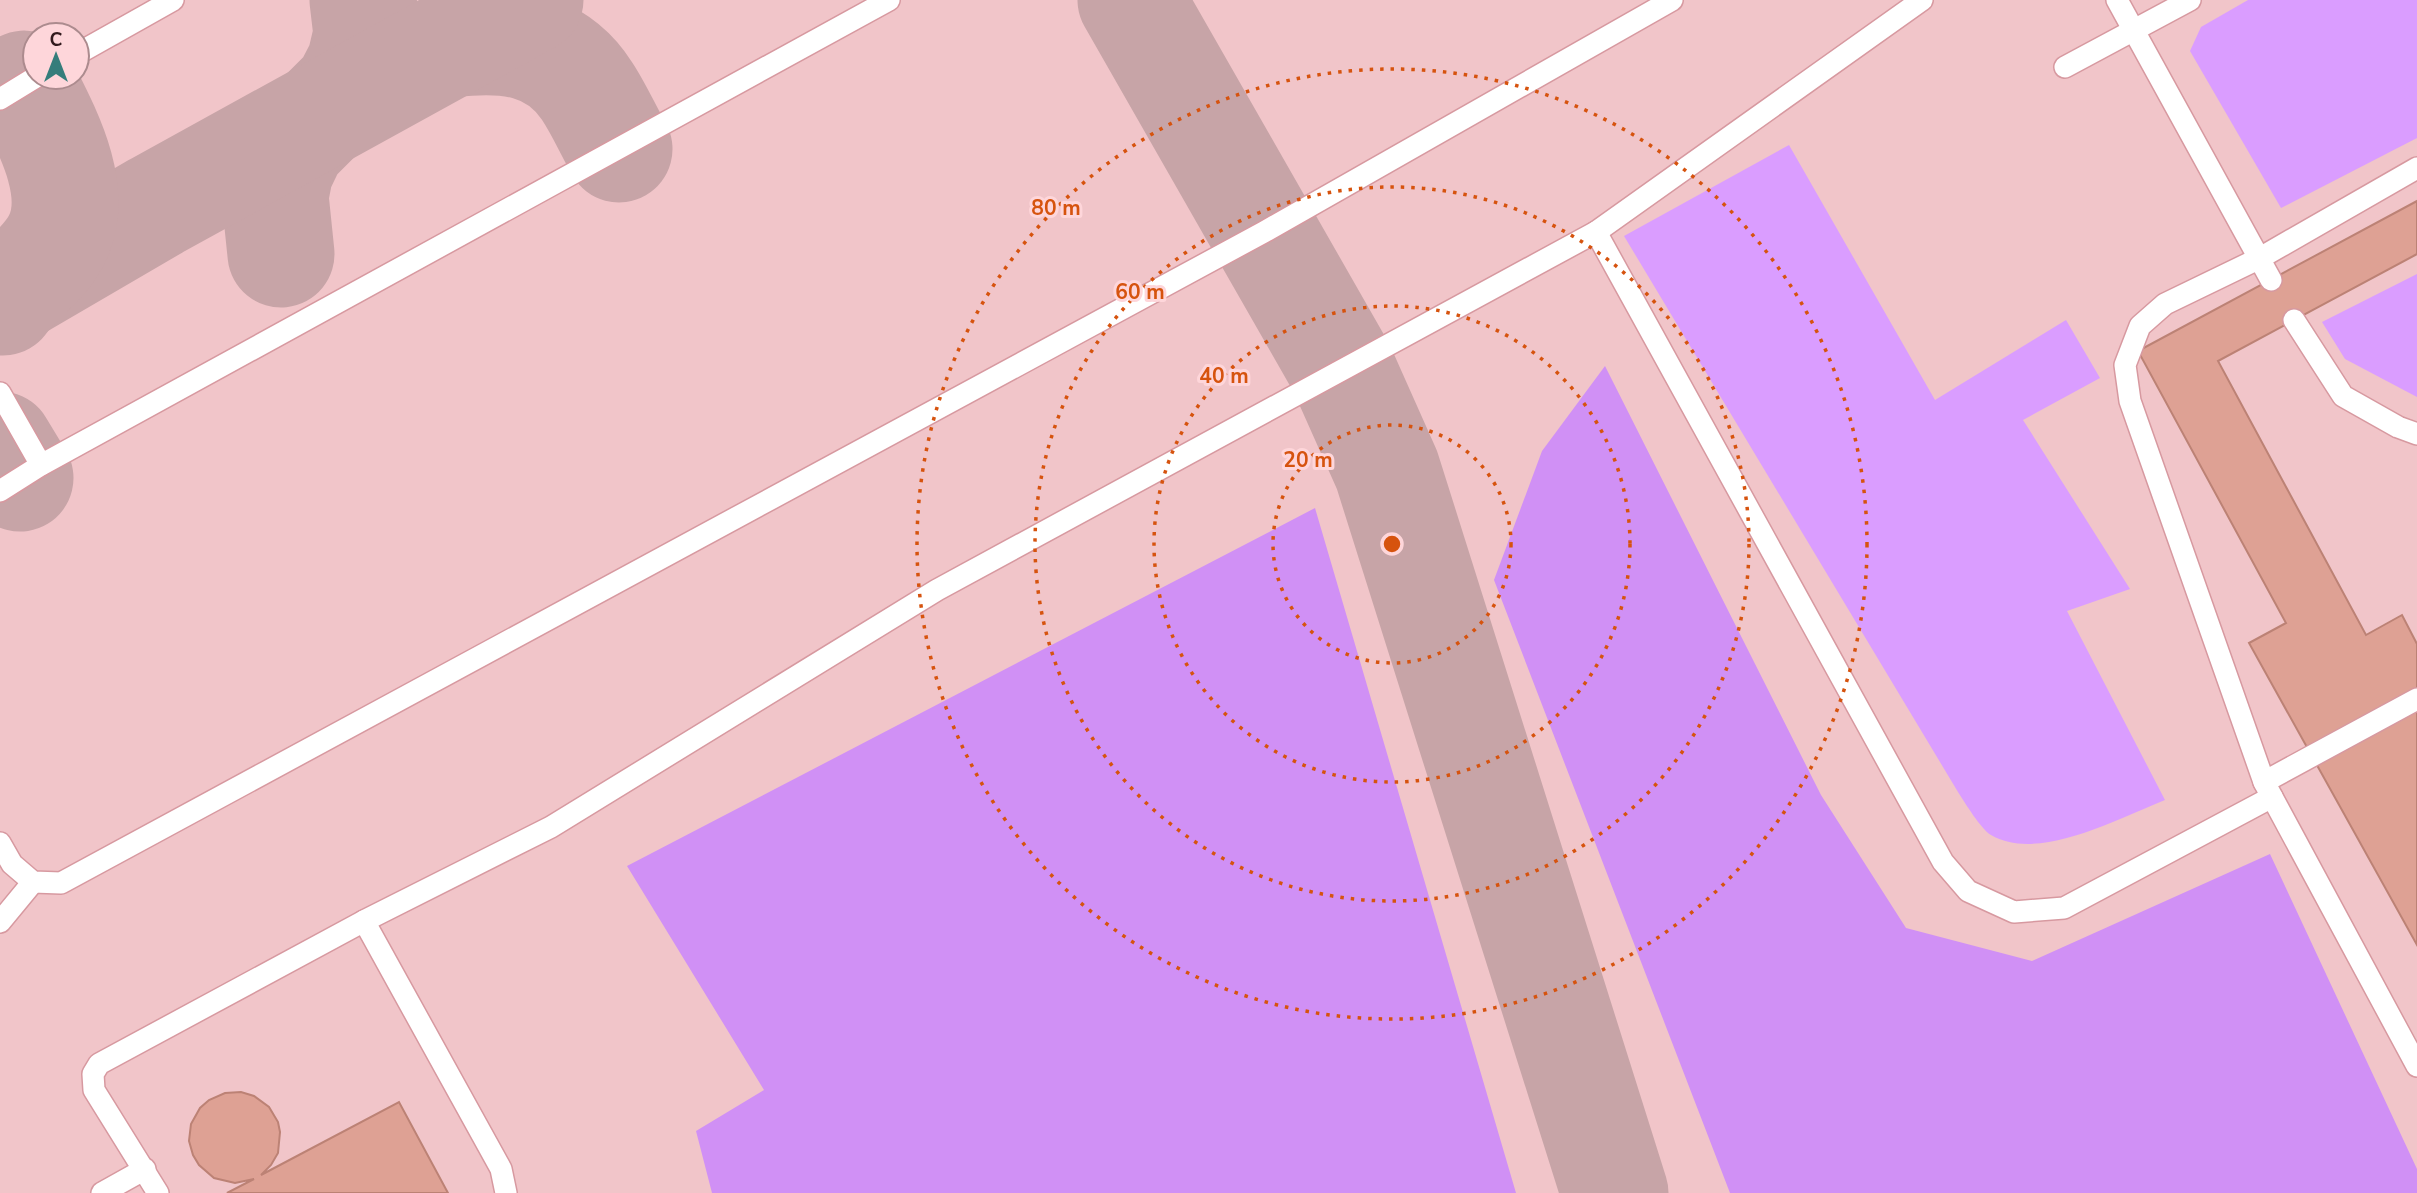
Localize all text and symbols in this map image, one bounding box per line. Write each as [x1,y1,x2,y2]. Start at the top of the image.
north arrow [21,21,91,91]
text: С [50,27,63,53]
text: 80 m [1031,194,1081,222]
text: 60 m [1115,278,1165,306]
text: 40 m [1199,362,1249,390]
text: 20 m [1283,446,1333,474]
centre of rings [1380,532,1404,556]

